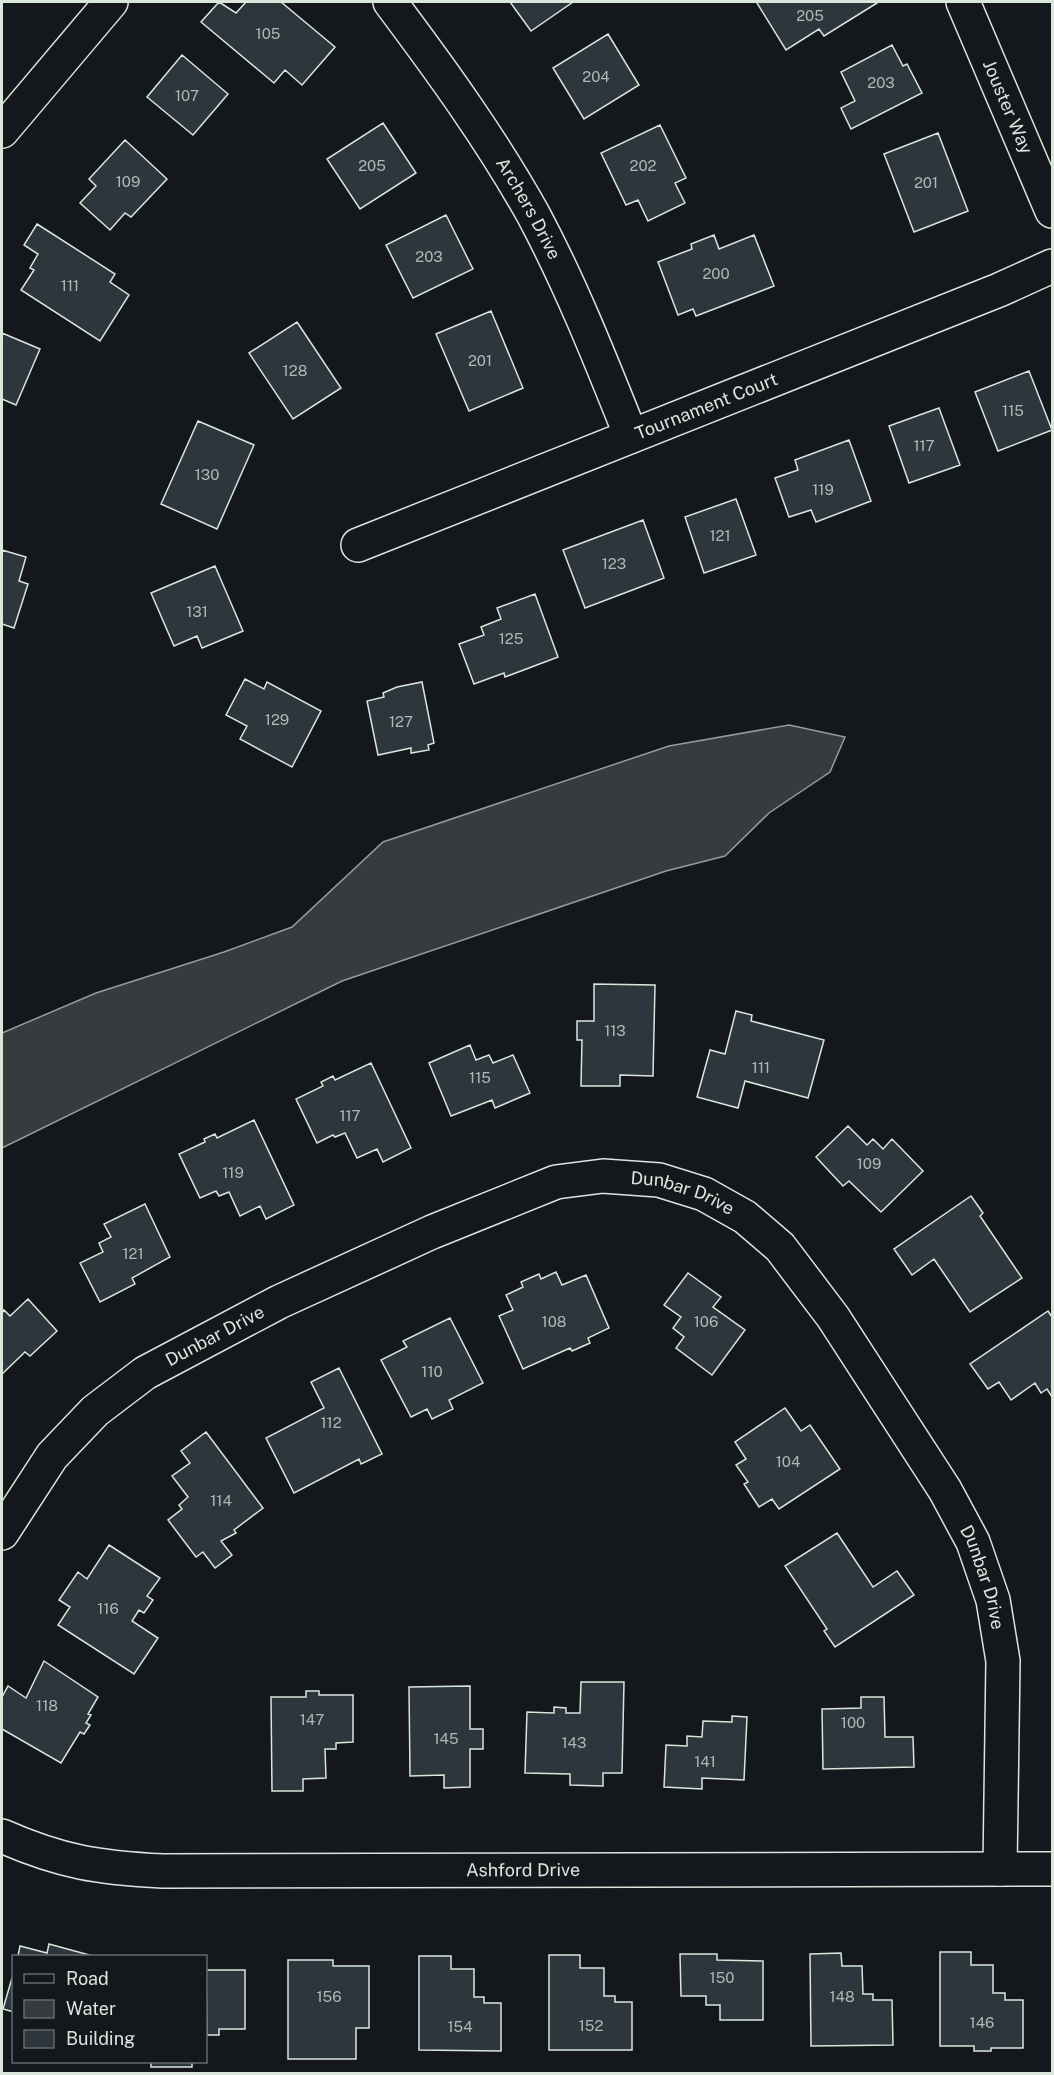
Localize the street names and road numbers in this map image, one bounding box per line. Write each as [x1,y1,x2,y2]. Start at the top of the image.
street label: Jouster Way [979,56,1038,157]
street label: Archers Drive [492,153,565,263]
street label: Tournament Court [632,368,781,444]
street label: Dunbar Drive [630,1167,738,1219]
street label: Dunbar Drive [162,1301,268,1370]
street label: Dunbar Drive [956,1521,1009,1631]
street label: Ashford Drive [466,1859,580,1880]

